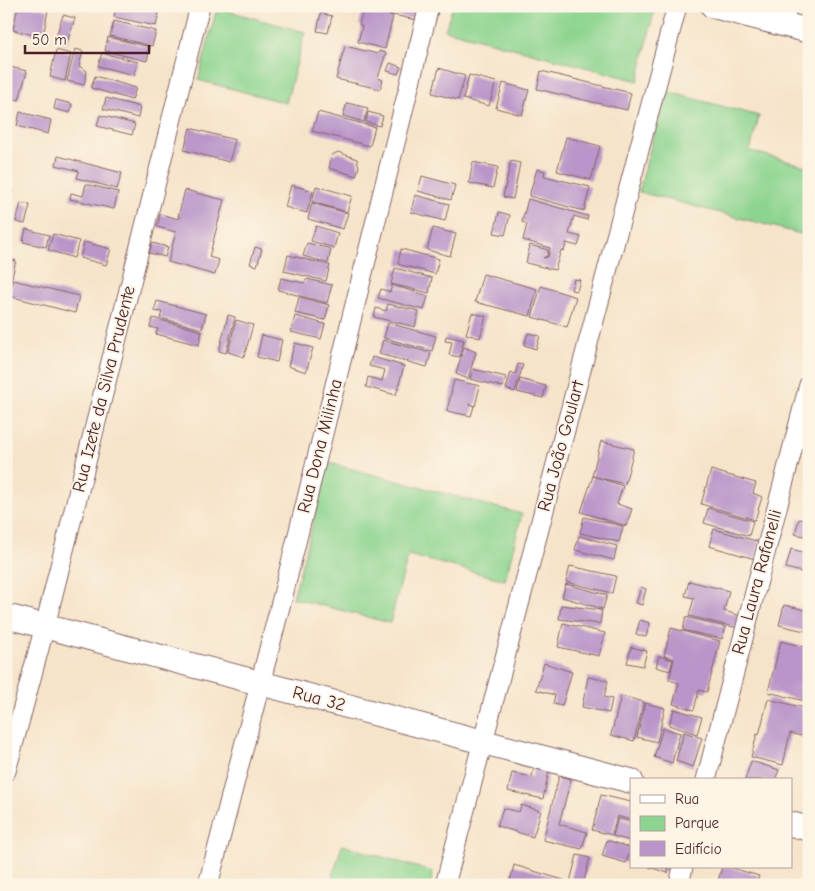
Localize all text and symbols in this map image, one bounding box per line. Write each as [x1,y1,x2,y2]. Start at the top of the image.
scale bar [25,22,149,54]
text: 50 m [32,31,67,49]
street label: Rua Izete da Silva Prudente [68,284,140,494]
street label: Rua Dona Milinha [293,377,347,515]
street label: Rua João Goulart [533,377,589,514]
street label: Rua Laura Rafanelli [728,507,786,657]
street label: Rua 32 [290,682,348,716]
legend [630,778,792,868]
text: Rua [675,790,699,808]
text: Parque [675,814,720,832]
text: Edifício [675,840,722,858]

